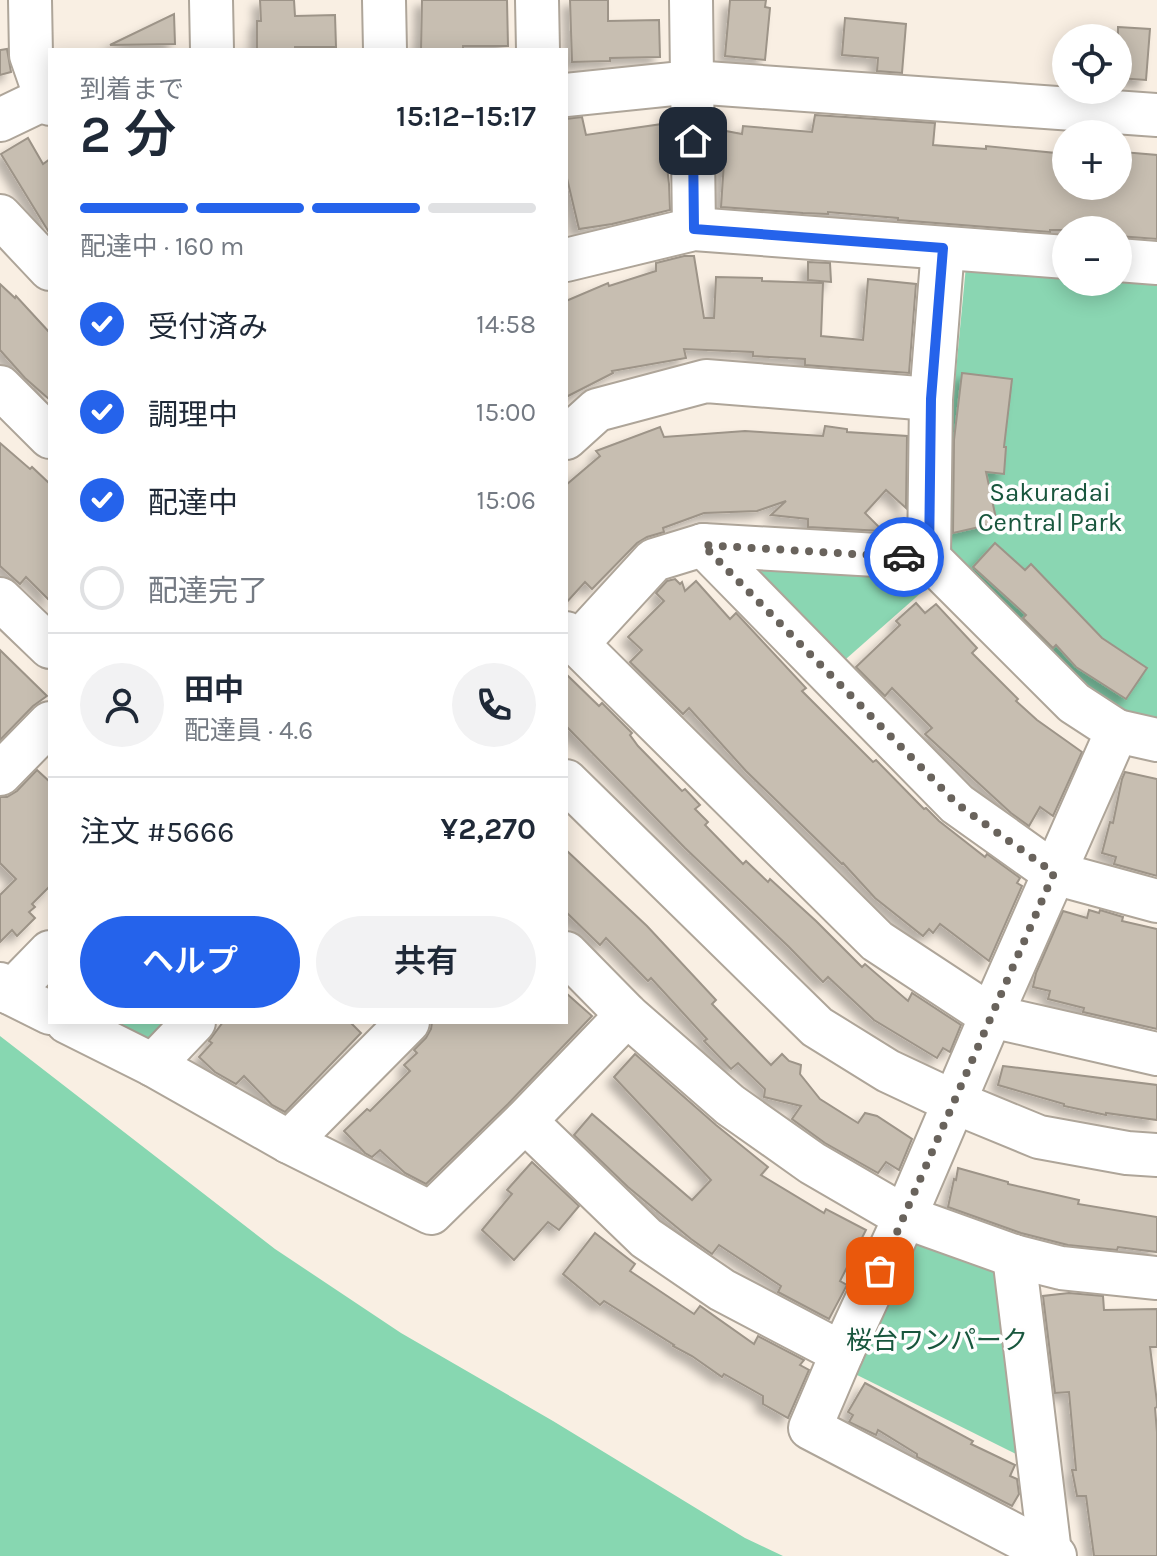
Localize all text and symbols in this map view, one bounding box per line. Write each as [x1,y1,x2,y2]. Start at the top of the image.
map controls [1052,24,1132,296]
button: locate [1052,24,1132,104]
text: 到着まで [80,74,184,105]
text: 15:12–15:17 [396,98,536,134]
text: 2 分 [80,104,176,165]
pin [659,107,727,175]
icon: home [671,119,715,163]
button: + [1052,120,1132,200]
button: − [1052,216,1132,296]
text: 配達中 · 160 m [80,231,244,262]
icon: check [80,302,124,346]
text: 受付済み [148,309,268,345]
text: 14:58 [476,309,536,340]
icon: check [80,390,124,434]
text: 調理中 [148,397,238,433]
text: 15:00 [476,397,536,428]
park label: Sakuradai Central Park [978,477,1122,538]
icon: check [80,478,124,522]
text: 配達中 [148,485,238,521]
text: 15:06 [476,485,536,516]
courier [864,517,944,597]
icon: car [882,535,926,579]
text: 配達完了 [148,573,268,609]
button: person [80,663,164,747]
button: phone [452,663,536,747]
text: 田中 [184,672,244,708]
text: 配達員 · 4.6 [184,715,313,746]
text: ¥2,270 [441,811,536,847]
text: 注文 #5666 [80,814,234,850]
button: ヘルプ [80,916,300,1008]
button: 共有 [316,916,536,1008]
pin [846,1237,914,1305]
icon: bag [858,1249,902,1293]
park label: 桜台ワンパーク [846,1325,1028,1356]

